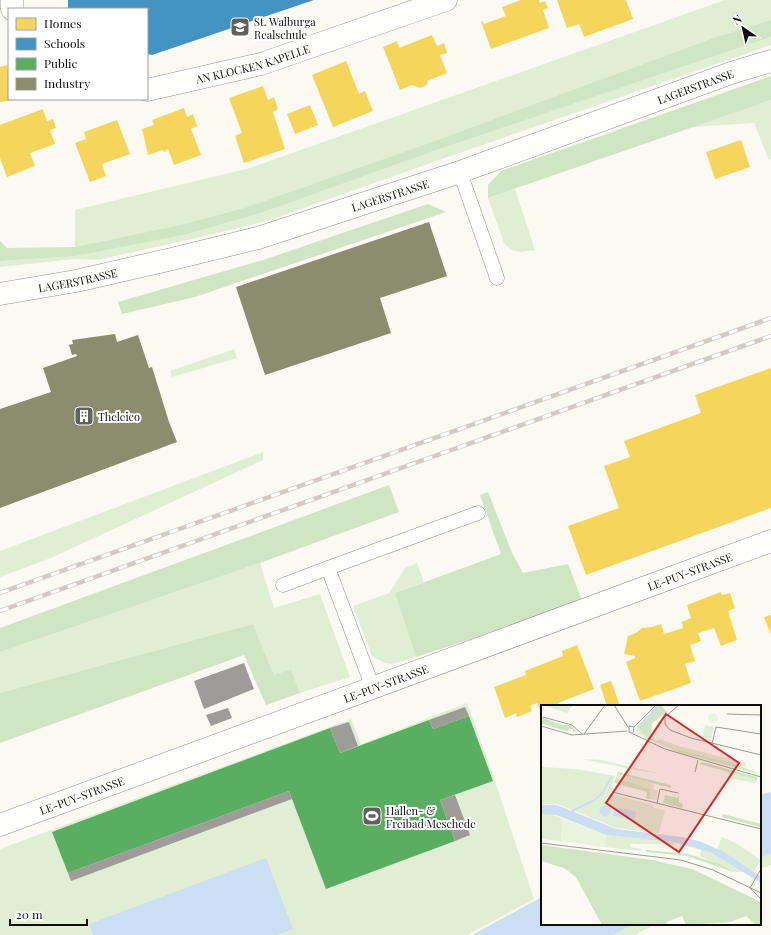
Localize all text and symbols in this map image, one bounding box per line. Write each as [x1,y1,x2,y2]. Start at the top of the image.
legend [8,8,148,100]
north arrow [723,8,763,48]
text: N [730,11,745,28]
place label: St. Walburga Realschule [254,14,316,42]
text: Homes [44,15,82,31]
school or university icon: St. Walburga Realschule [229,16,251,38]
text: Schools [44,35,85,51]
street label: AN KLOCKEN KAPELLE [193,40,312,86]
text: Public [44,55,78,71]
street label: LAGERSTRASSE [655,65,736,107]
text: Industry [44,75,90,91]
street label: LAGERSTRASSE [349,175,431,214]
street label: LAGERSTRASSE [37,264,119,295]
building icon: Theleico [73,405,95,427]
place label: Theleico [98,409,140,424]
street label: LE-PUY-STRASSE [645,548,735,593]
street label: LE-PUY-STRASSE [341,660,431,705]
inset map [541,705,761,925]
street label: LE-PUY-STRASSE [37,772,126,817]
place label: Hallen- & Freibad Meschede [386,803,476,831]
sports icon: Hallen- & Freibad Meschede [361,805,383,827]
scale bar [10,901,87,927]
text: 20 m [16,906,43,922]

